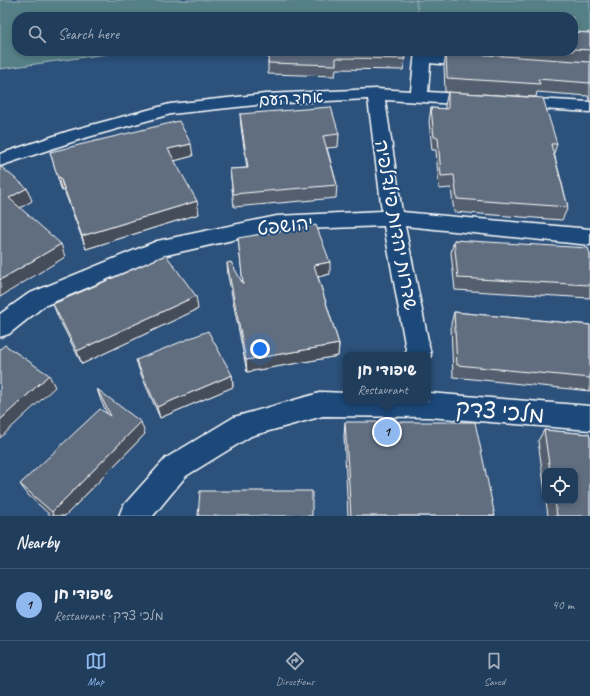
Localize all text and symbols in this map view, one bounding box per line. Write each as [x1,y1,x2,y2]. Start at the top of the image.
search box [12,12,578,56]
icon: search [26,23,48,45]
text: Search here [58,25,119,44]
street label: אחד העם [258,87,324,111]
street label: שדרות יהדות פילדלפיה [369,138,423,313]
street label: יהושפט [256,211,314,241]
your location [250,339,270,359]
popup [343,352,431,404]
text: שיפודי חן [358,361,417,380]
text: Restaurant [358,382,408,398]
street label: מלכי צדק [454,393,546,430]
pin: 1 [374,417,400,447]
map controls [542,468,578,504]
button: locate [542,468,578,504]
text: Nearby [16,532,59,553]
text: שיפודי חן [54,585,113,604]
text: 1 [26,597,32,613]
text: 40 m [552,597,574,613]
text: Restaurant · מלכי צדק [54,608,163,624]
tab: Map [85,650,107,688]
tab: Directions [276,650,314,688]
tab: Saved [483,650,505,688]

